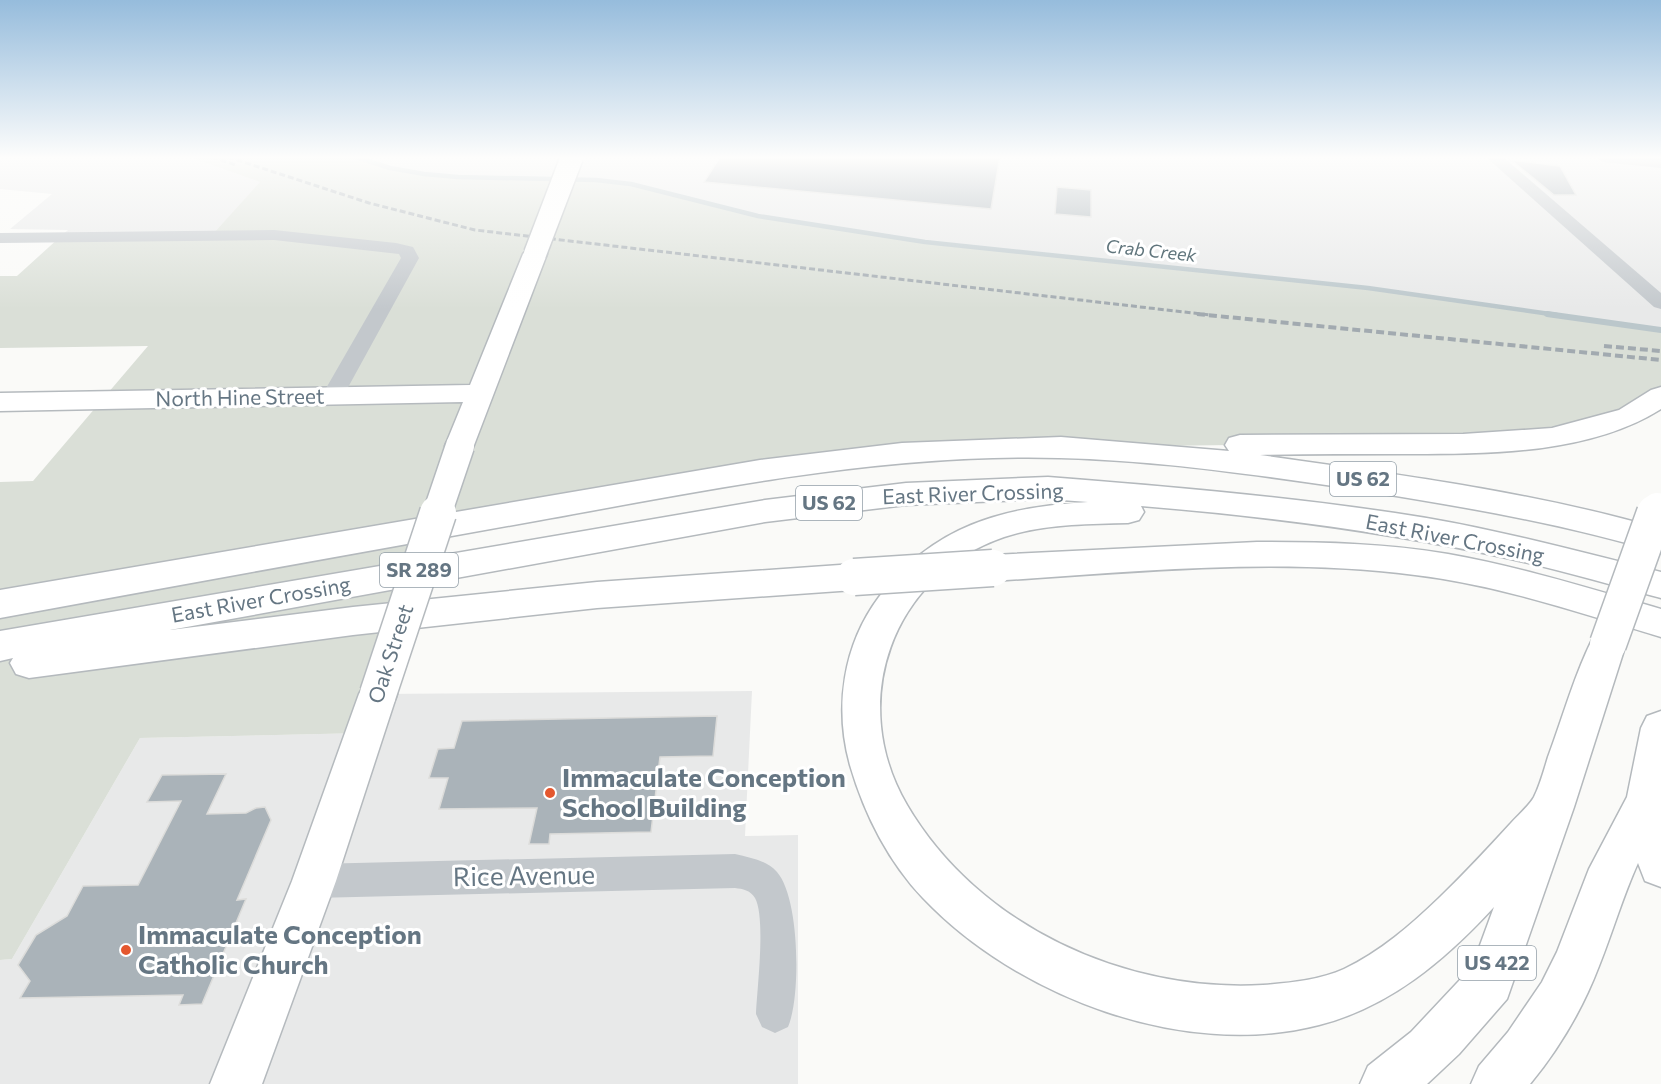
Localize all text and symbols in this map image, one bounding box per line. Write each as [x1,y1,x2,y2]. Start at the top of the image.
water label: Crab Creek [1105,234,1199,266]
street label: North Hine Street [155,383,325,410]
road number: US 62 [1330,462,1396,496]
street label: East River Crossing [882,477,1064,508]
road number: US 62 [796,486,862,520]
street label: East River Crossing [1364,508,1547,567]
road number: SR 289 [380,553,458,587]
street label: East River Crossing [169,570,352,627]
street label: Oak Street [362,601,417,706]
place label: Immaculate Conception School Building [562,761,846,822]
marker: Immaculate Conception School Building [543,786,557,800]
street label: Rice Avenue [453,858,595,891]
place label: Immaculate Conception Catholic Church [138,918,422,979]
marker: Immaculate Conception Catholic Church [119,943,133,957]
road number: US 422 [1458,946,1536,980]

